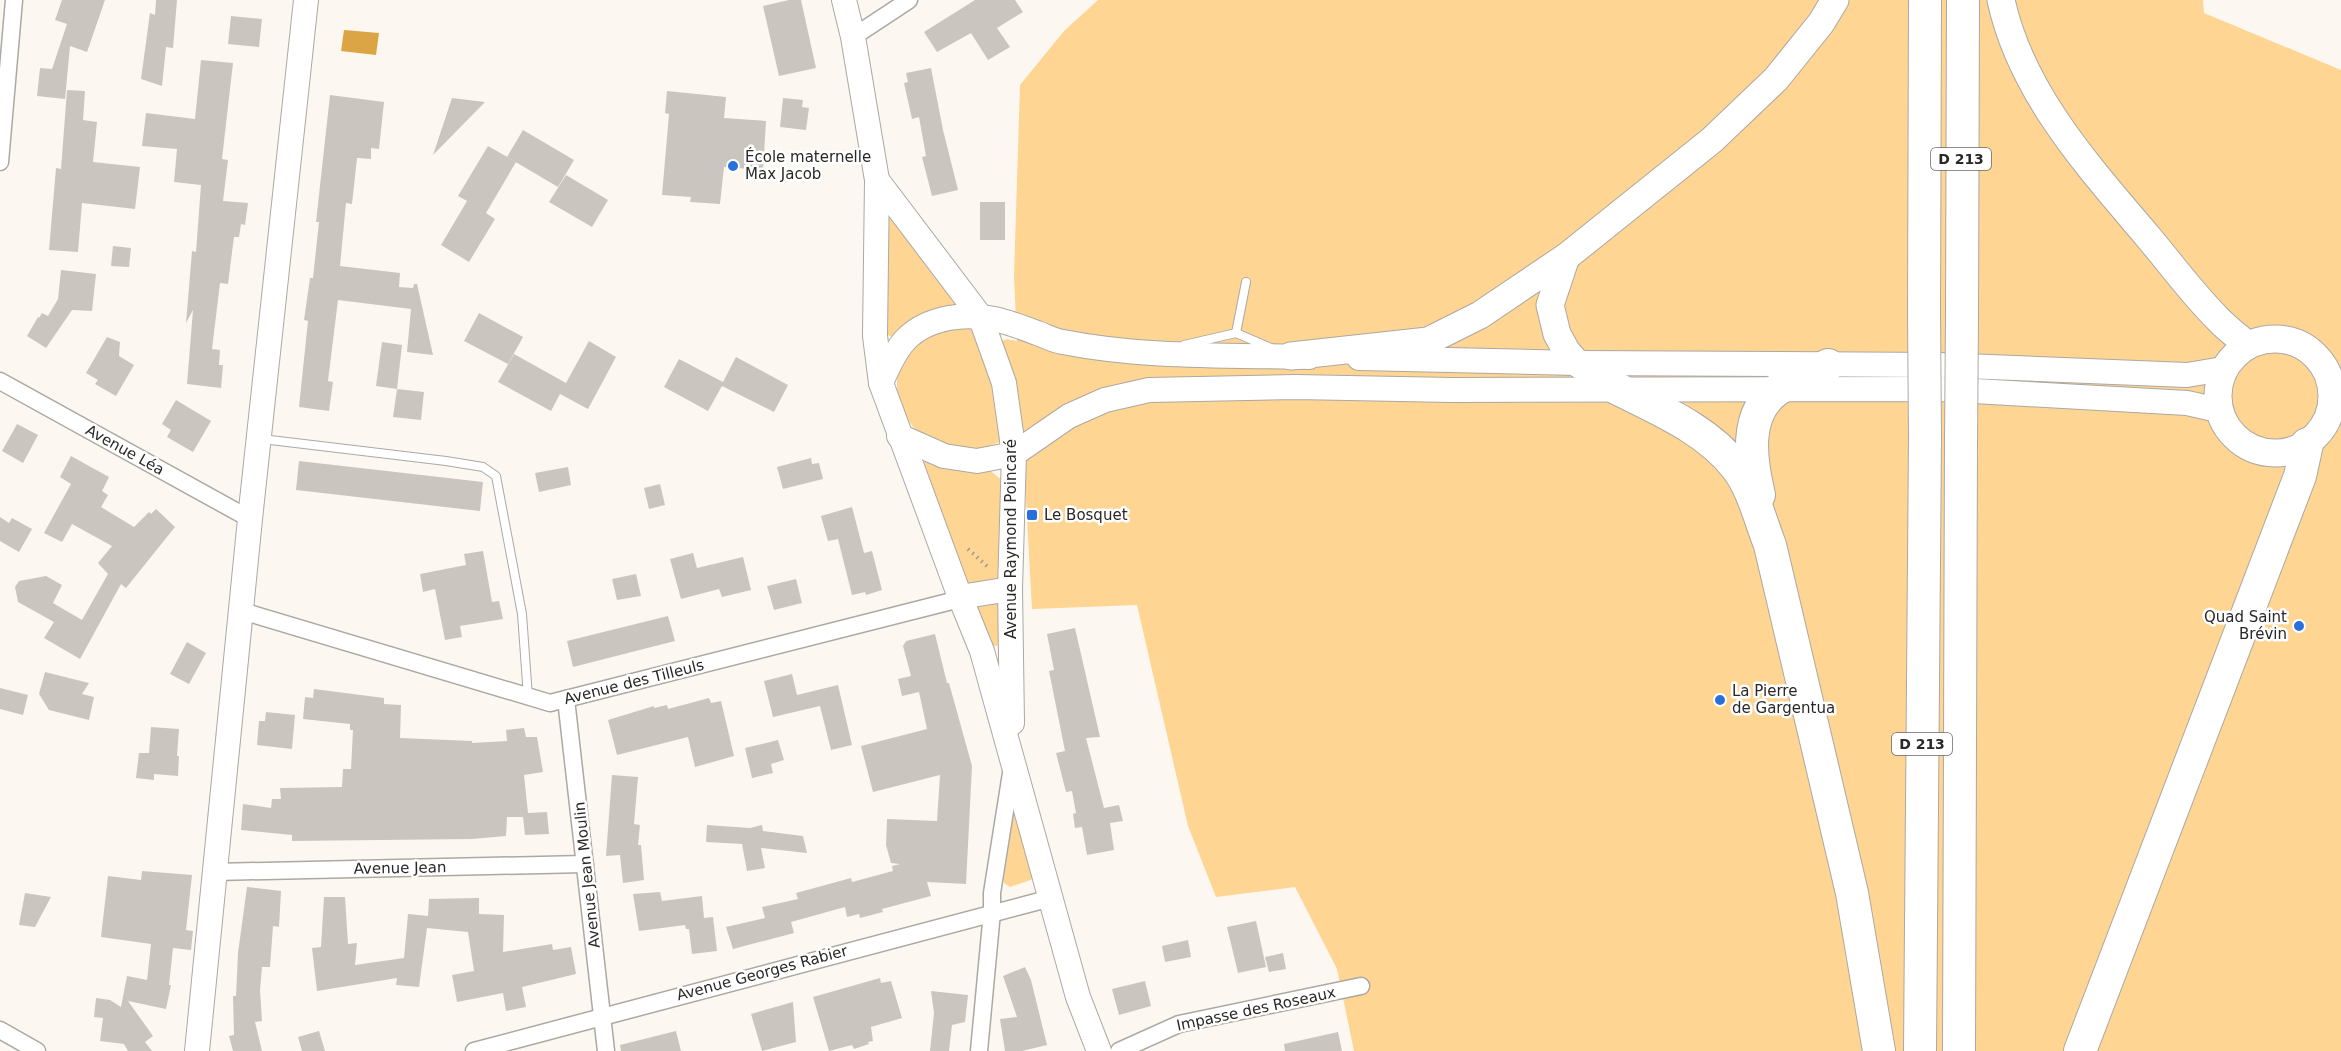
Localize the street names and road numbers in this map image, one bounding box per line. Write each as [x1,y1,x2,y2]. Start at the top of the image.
road number: D 213 [1931,148,1991,170]
street label: Avenue Léa [83,421,167,479]
street label: Avenue Raymond Poincaré [1002,439,1020,639]
street label: Avenue des Tilleuls [562,656,706,708]
road number: D 213 [1892,733,1952,755]
street label: Avenue Jean Moulin [570,801,604,949]
street label: Avenue Jean [353,858,447,878]
street label: Avenue Georges Rabier [675,941,850,1004]
street label: Impasse des Roseaux [1175,983,1337,1035]

